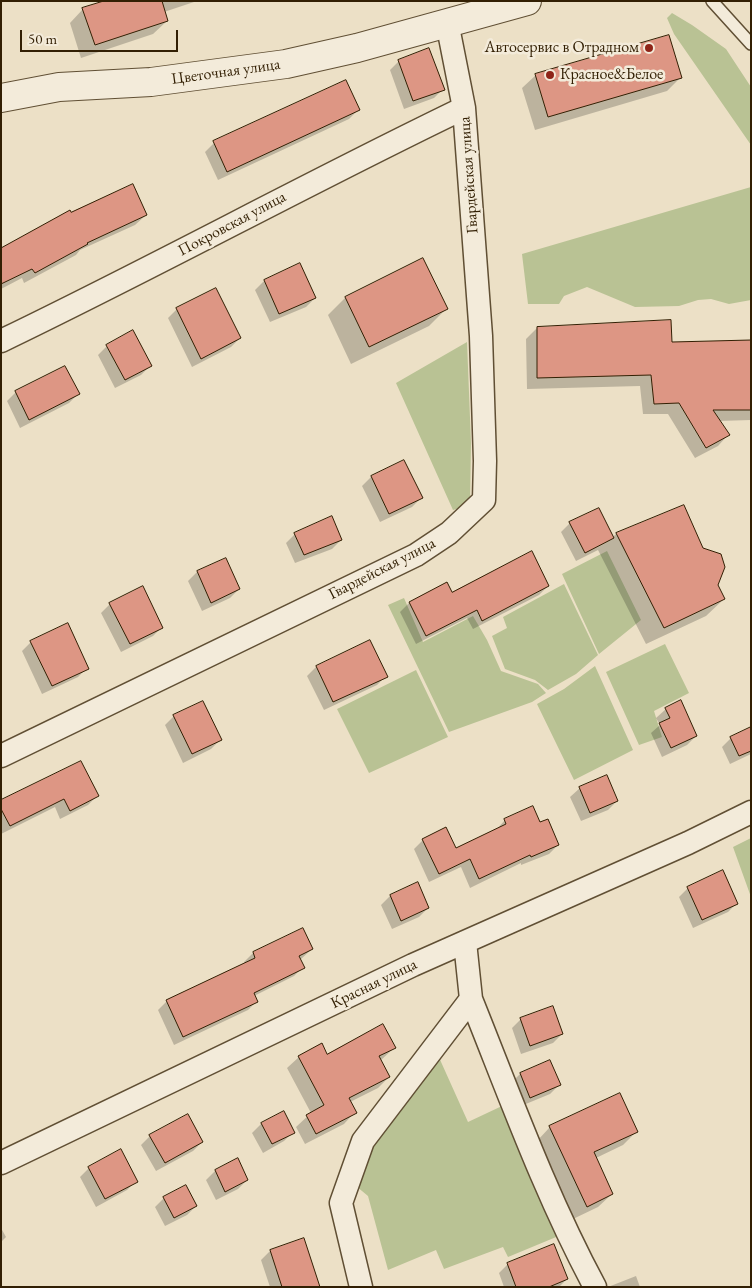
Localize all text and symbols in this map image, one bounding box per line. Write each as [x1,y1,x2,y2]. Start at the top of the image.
scale bar [22,20,180,52]
text: 50 m [28,29,57,48]
place label: Автосервис в Отрадном [484,38,639,58]
marker: Автосервис в Отрадном [643,42,655,54]
street label: Цветочная улица [170,55,282,89]
place label: Красное&Белое [560,65,663,85]
marker: Красное&Белое [544,69,556,81]
street label: Гвардейская улица [455,116,483,234]
street label: Покровская улица [175,187,289,261]
street label: Гвардейская улица [325,534,439,604]
street label: Красная улица [328,955,420,1013]

